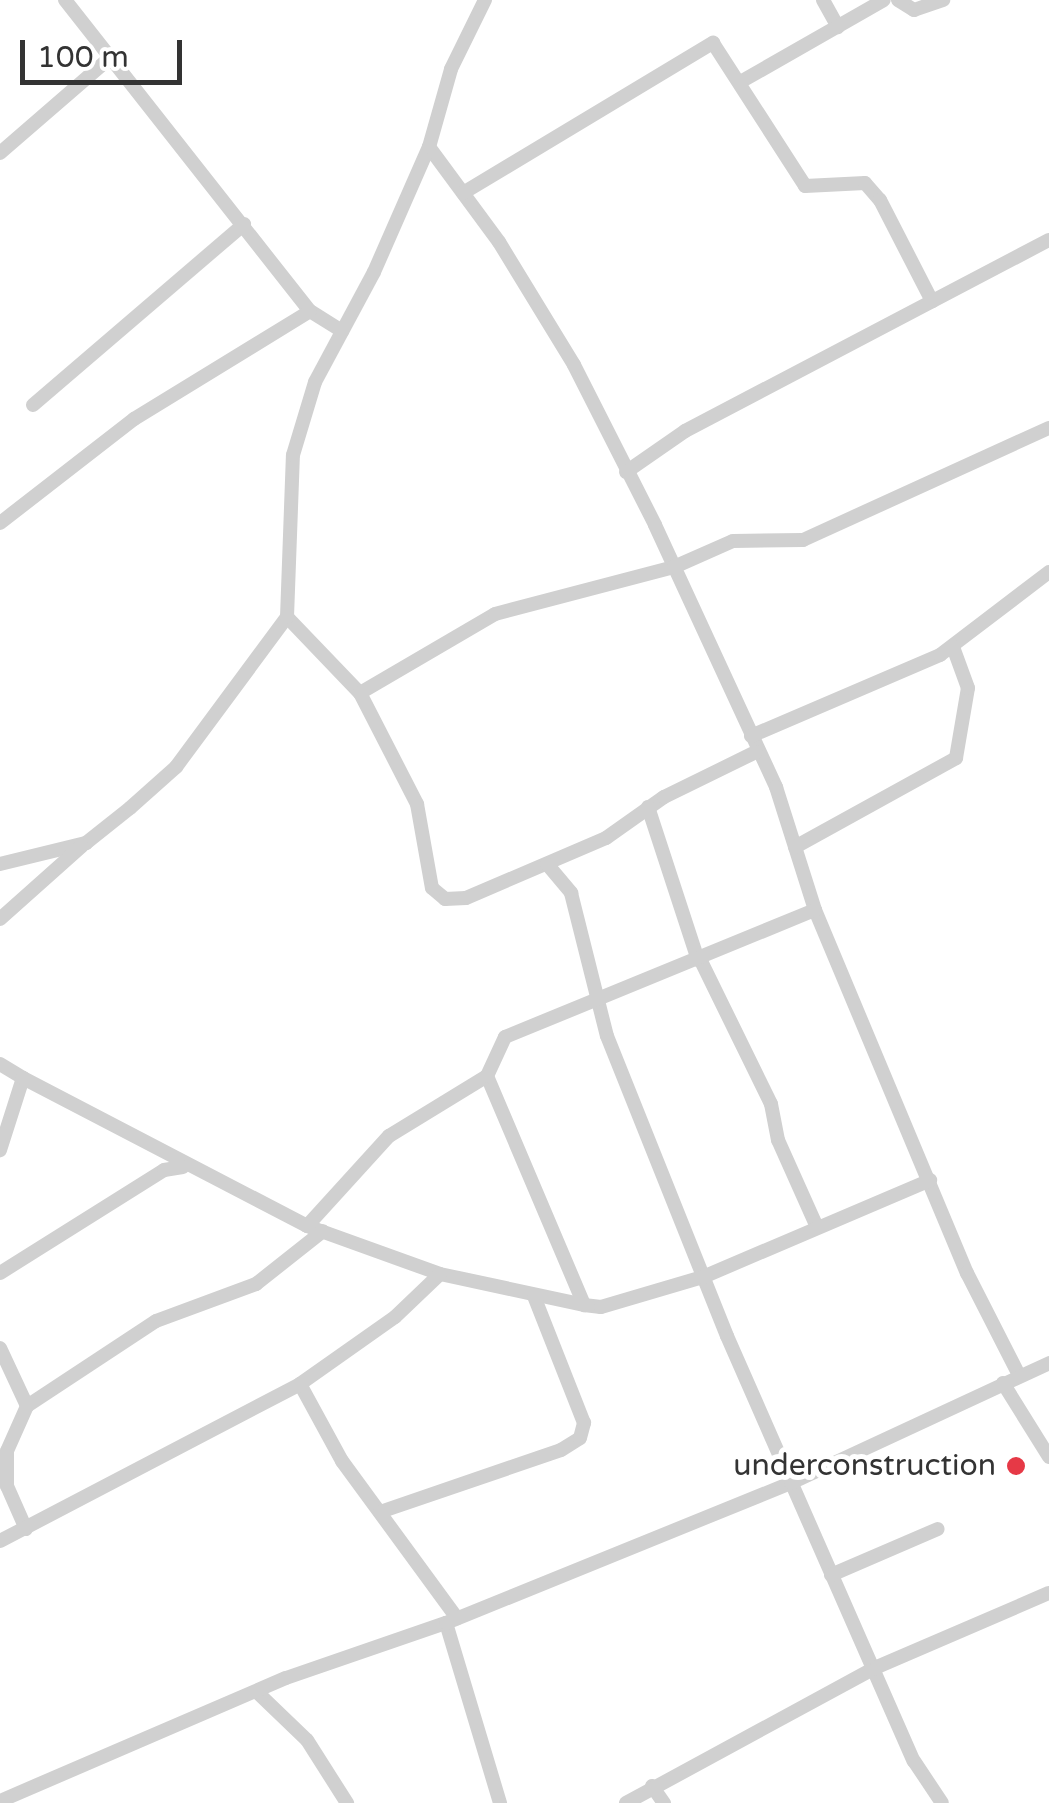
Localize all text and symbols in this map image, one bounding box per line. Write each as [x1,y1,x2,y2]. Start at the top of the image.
scale bar [25,20,188,82]
text: 100 m [37,39,129,76]
place label: underconstruction [733,1448,996,1484]
marker: underconstruction [1005,1455,1027,1477]

